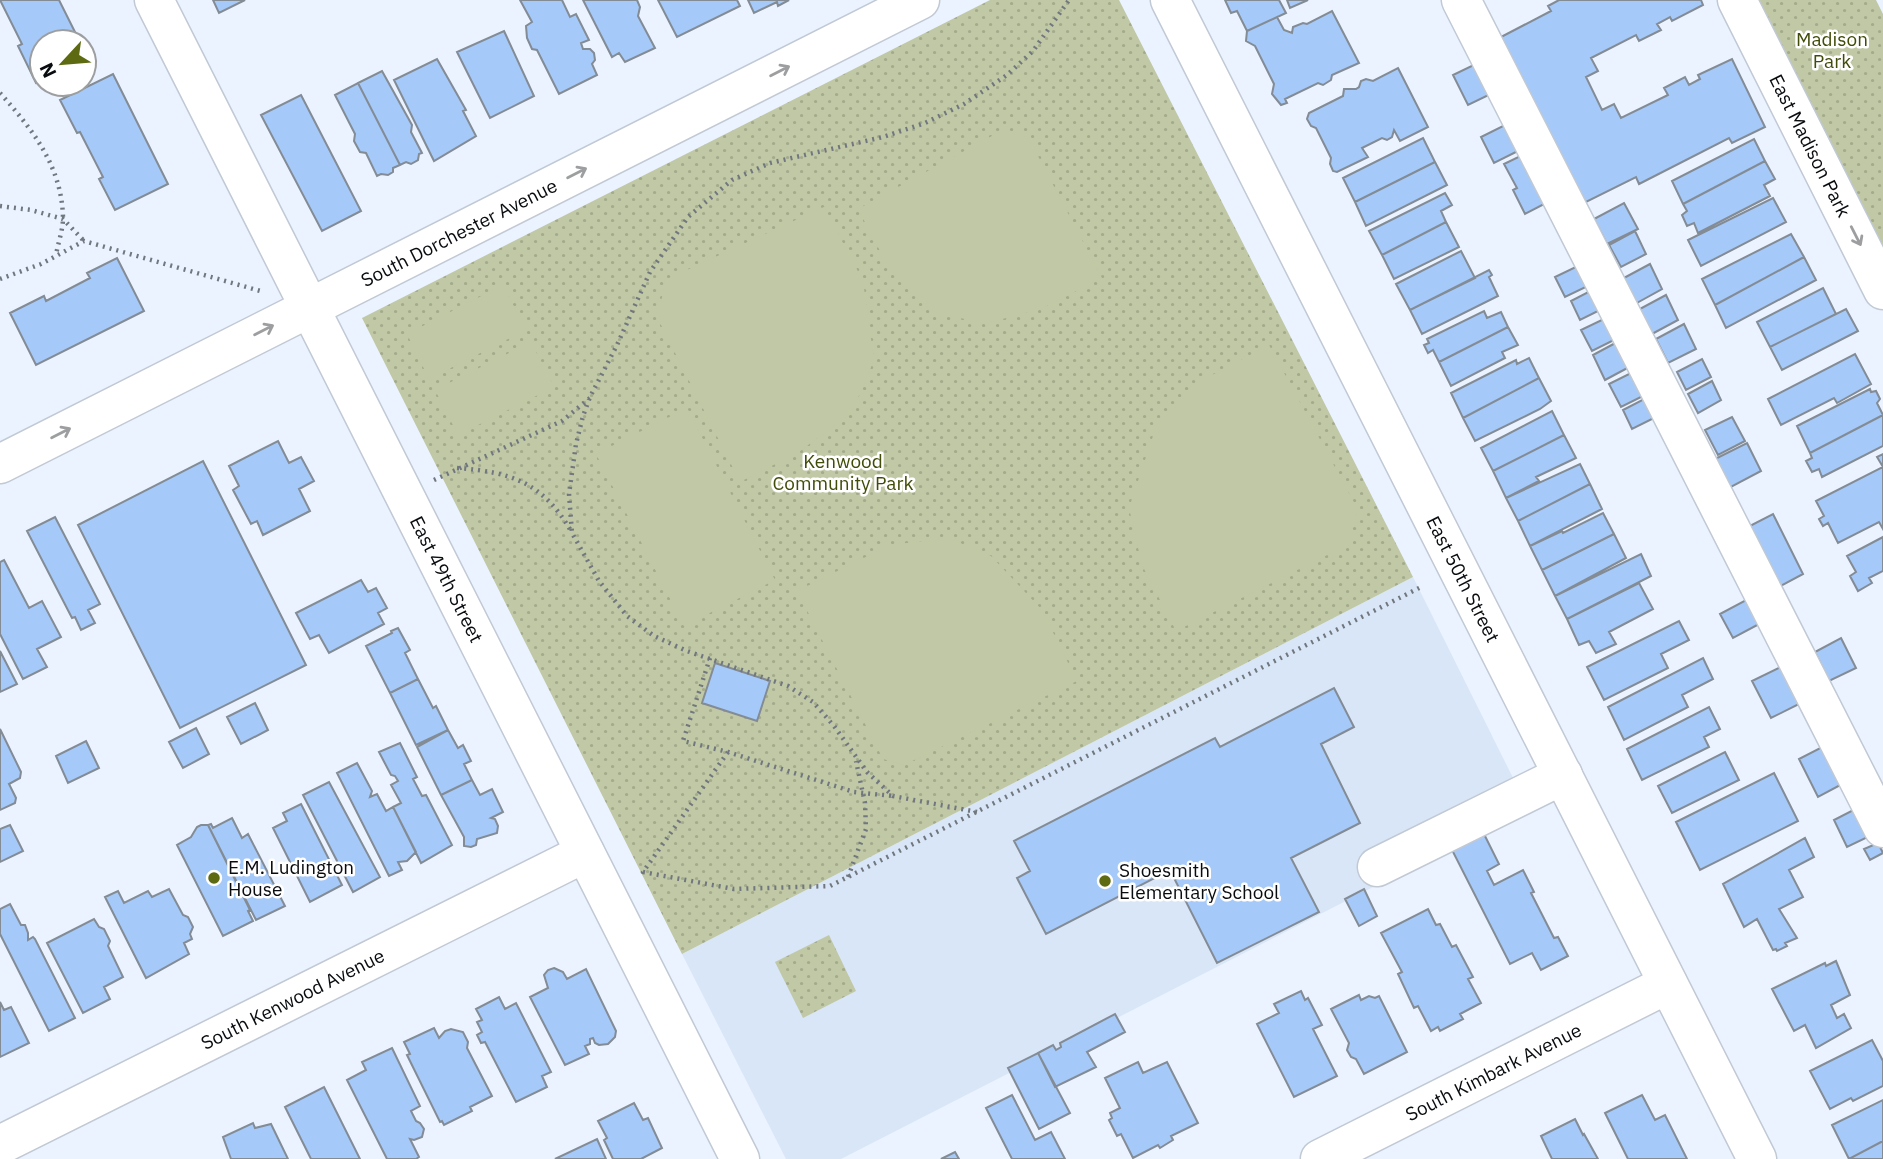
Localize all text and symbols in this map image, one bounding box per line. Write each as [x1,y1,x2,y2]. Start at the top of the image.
park label: Madison Park [1796,27,1868,73]
north arrow [28,28,98,98]
text: N [34,59,62,82]
one-way arrow [769,63,790,77]
street label: East Madison Park [1764,70,1856,221]
one-way arrow [566,166,587,180]
street label: South Dorchester Avenue [357,173,561,292]
one-way arrow [1849,225,1863,246]
one-way arrow [253,323,274,337]
one-way arrow [50,426,71,440]
park label: Kenwood Community Park [772,449,914,495]
street label: East 49th Street [405,512,489,646]
street label: East 50th Street [1421,512,1505,646]
place label: E.M. Ludington House [228,855,354,901]
place label: Shoesmith Elementary School [1119,858,1279,904]
marker: E.M. Ludington House [206,870,222,886]
marker: Shoesmith Elementary School [1097,873,1113,889]
street label: South Kenwood Avenue [197,943,388,1055]
street label: South Kimbark Avenue [1401,1018,1585,1126]

